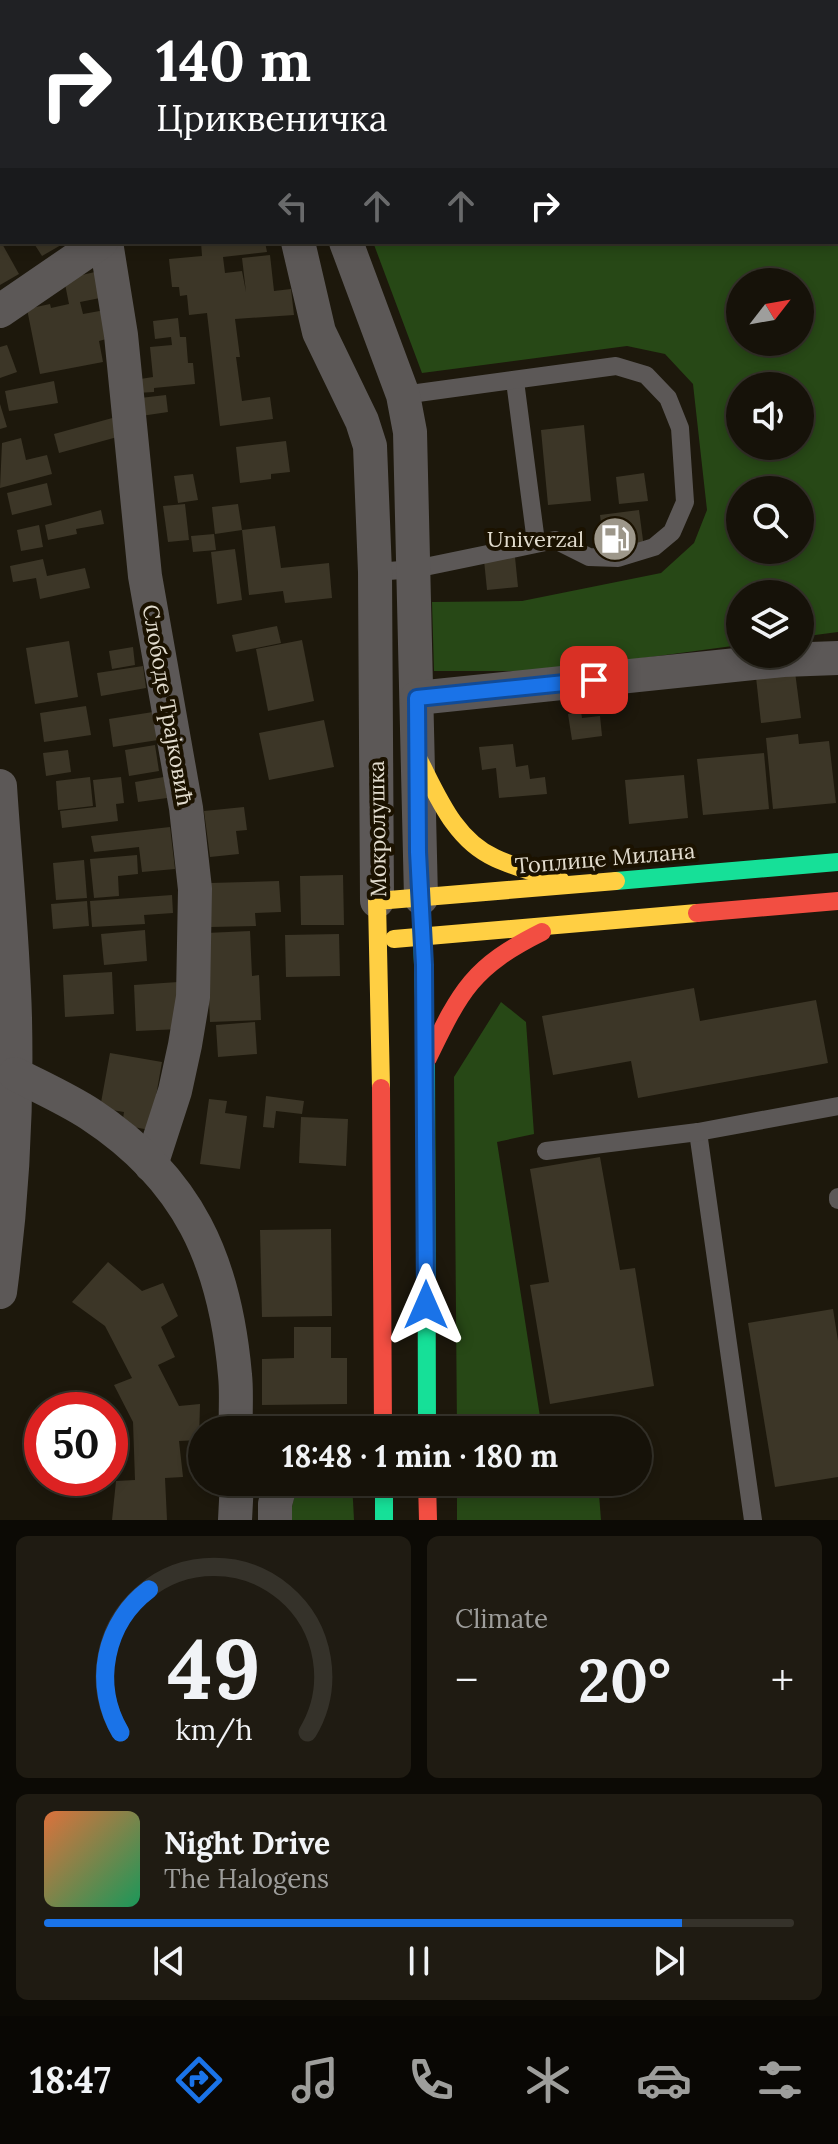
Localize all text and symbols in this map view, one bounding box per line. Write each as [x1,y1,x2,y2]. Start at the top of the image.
text: 140 m [156,25,311,96]
icon: right [24,32,128,136]
text: Цриквеничка [156,95,388,141]
icon: left [271,184,315,228]
icon: ahead [355,184,399,228]
icon: ahead [439,184,483,228]
icon: right [523,184,567,228]
north arrow [726,268,814,356]
map controls [726,268,814,668]
button: sound [726,372,814,460]
button: search [726,476,814,564]
fuel station icon: Univerzal [591,515,639,563]
place label: Univerzal [487,525,584,553]
button: layers [726,580,814,668]
street label: Слободе Трајковић [136,602,200,808]
pin [560,646,628,714]
icon: arrive [572,658,616,702]
street label: Мокролушка [362,760,392,898]
street label: Топлице Милана [514,836,696,880]
position arrow [384,1263,468,1347]
speed limit sign: 50 [24,1392,128,1496]
text: 18:48 · 1 min · 180 m [282,1437,558,1475]
text: Climate [455,1602,548,1635]
text: 49 [167,1615,260,1722]
text: 20° [578,1642,671,1718]
text: − [455,1652,478,1708]
text: + [771,1652,794,1708]
text: km/h [175,1711,252,1748]
text: Night Drive [164,1824,330,1862]
text: The Halogens [164,1862,329,1895]
icon: previous [147,1939,191,1983]
icon: pause [397,1939,441,1983]
icon: next [647,1939,691,1983]
icon: directions [171,2052,227,2108]
icon: music [287,2052,343,2108]
icon: phone [403,2052,459,2108]
icon: climate [520,2052,576,2108]
icon: car [636,2052,692,2108]
icon: filters [752,2052,808,2108]
text: 18:47 [30,2057,111,2103]

